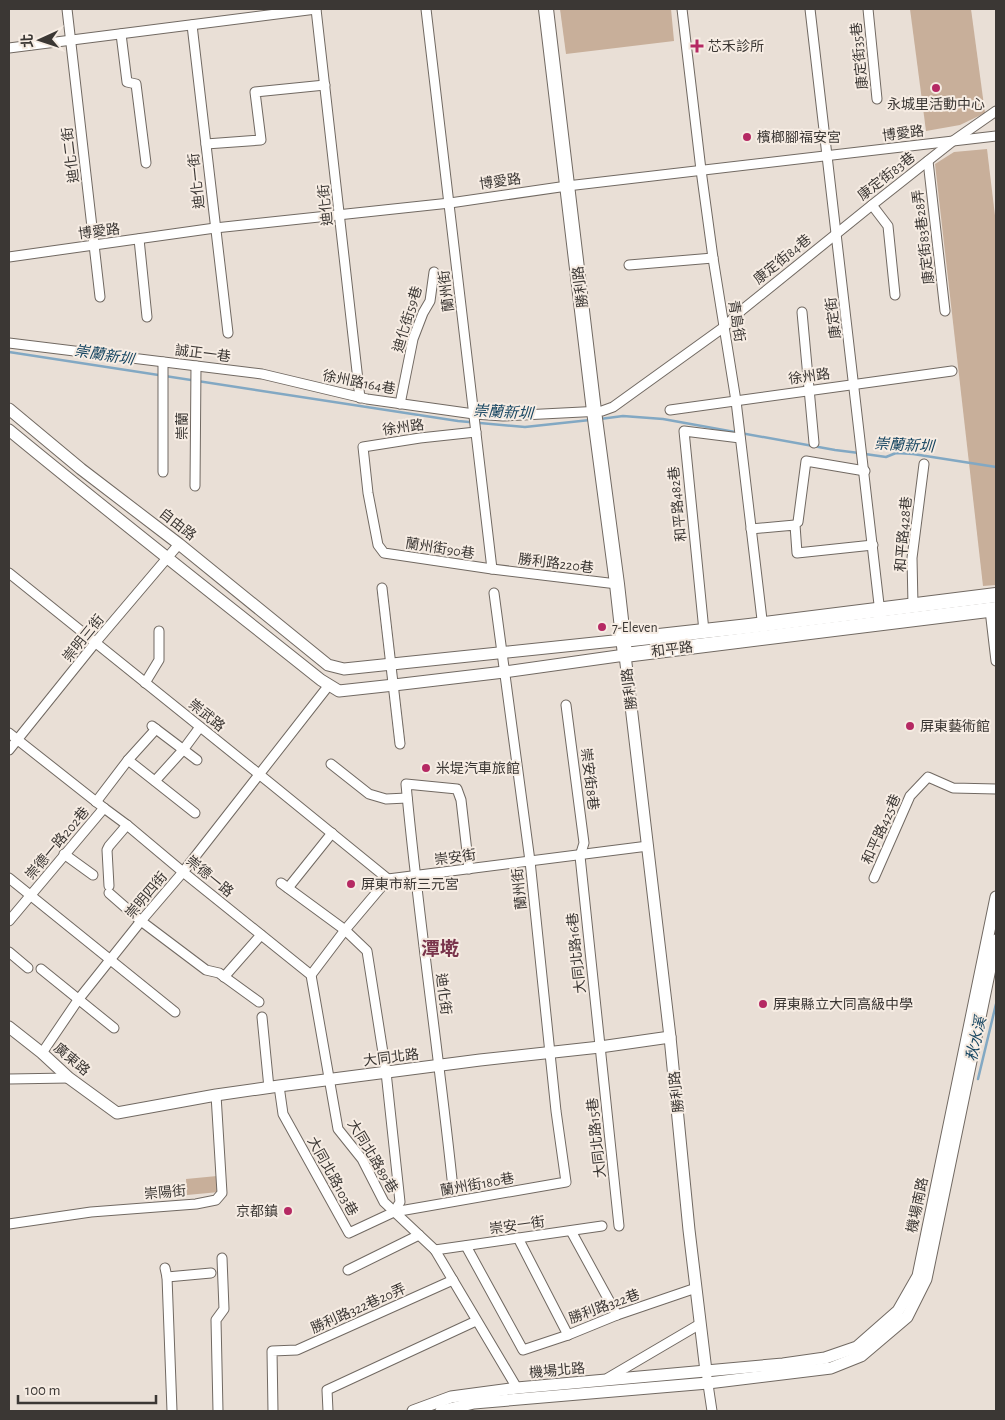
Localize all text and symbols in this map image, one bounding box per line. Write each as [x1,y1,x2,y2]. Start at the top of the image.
north arrow [15,15,65,65]
street label: 康定街35巷 [849,22,870,90]
text: 北 [20,33,35,48]
place label: 芯禾診所 [708,38,764,54]
marker: 芯禾診所 [690,39,704,53]
marker: 永城里活動中心 [930,82,942,94]
place label: 永城里活動中心 [887,97,985,112]
street label: 博愛路 [881,123,925,143]
street label: 迪化二街 [59,126,81,184]
place label: 檳榔腳福安宮 [757,129,841,145]
marker: 檳榔腳福安宮 [741,131,753,143]
street label: 康定街83巷 [855,149,918,203]
street label: 迪化一街 [185,152,207,210]
street label: 博愛路 [478,171,522,192]
street label: 迪化街 [315,183,335,227]
street label: 康定街83巷28弄 [910,189,937,285]
street label: 博愛路 [77,221,121,241]
street label: 康定街84巷 [751,232,814,287]
street label: 勝利路 [570,265,590,309]
street label: 蘭州街 [436,269,456,313]
street label: 迪化街59巷 [389,284,425,354]
street label: 康定街 [823,296,843,340]
street label: 青島街 [726,299,747,343]
water label: 崇蘭新圳 [73,342,137,368]
street label: 誠正一巷 [174,343,232,364]
street label: 徐州路 [787,365,831,387]
street label: 徐州路164巷 [321,367,397,397]
water label: 崇蘭新圳 [473,402,535,422]
street label: 崇蘭 [175,412,190,440]
street label: 徐州路 [381,416,425,438]
water label: 崇蘭新圳 [874,435,936,455]
street label: 和平路482巷 [666,465,689,542]
street label: 和平路428巷 [893,496,914,572]
street label: 自由路 [157,506,199,543]
street label: 蘭州街90巷 [404,535,476,561]
street label: 勝利路220巷 [517,551,595,576]
street label: 崇明三街 [60,612,107,665]
marker: 7-Eleven [596,621,608,633]
place label: 7-Eleven [612,621,658,635]
street label: 和平路 [650,639,694,659]
street label: 勝利路 [619,667,639,711]
street label: 崇武路 [186,696,228,734]
place label: 屏東藝術館 [920,718,990,734]
marker: 屏東藝術館 [904,720,916,732]
street label: 崇安街8巷 [578,747,601,811]
place label: 米堤汽車旅館 [436,761,520,776]
marker: 米堤汽車旅館 [420,762,432,774]
street label: 和平路425巷 [859,792,904,866]
street label: 崇德一路202巷 [22,803,92,883]
street label: 崇安街 [433,847,477,868]
street label: 崇德一路 [183,852,237,900]
street label: 蘭州街 [509,867,529,911]
street label: 崇明四街 [123,869,170,922]
place label: 屏東市新三元宮 [361,877,459,892]
marker: 屏東市新三元宮 [345,878,357,890]
street label: 大同北路16巷 [564,912,588,994]
district label: 潭墘 [421,938,459,959]
street label: 迪化街 [434,972,454,1016]
place label: 屏東縣立大同高級中學 [773,997,913,1012]
marker: 屏東縣立大同高級中學 [757,998,769,1010]
water label: 秋水溪 [963,1013,989,1063]
street label: 廣東路 [51,1040,93,1079]
street label: 大同北路 [362,1046,420,1068]
street label: 勝利路 [667,1070,686,1114]
street label: 大同北路15巷 [584,1097,608,1179]
street label: 大同北路89巷 [345,1116,401,1196]
street label: 大同北路103巷 [305,1134,361,1218]
street label: 蘭州街180巷 [439,1170,515,1198]
street label: 機場南路 [904,1176,931,1234]
street label: 崇陽街 [143,1183,187,1202]
place label: 京都鎮 [236,1203,278,1219]
marker: 京都鎮 [282,1205,294,1217]
street label: 崇安一街 [488,1214,546,1237]
street label: 勝利路322巷20弄 [308,1281,408,1336]
street label: 勝利路322巷 [567,1287,642,1326]
street label: 機場北路 [528,1360,586,1380]
scale bar [18,1372,155,1404]
text: 100 m [25,1383,60,1398]

